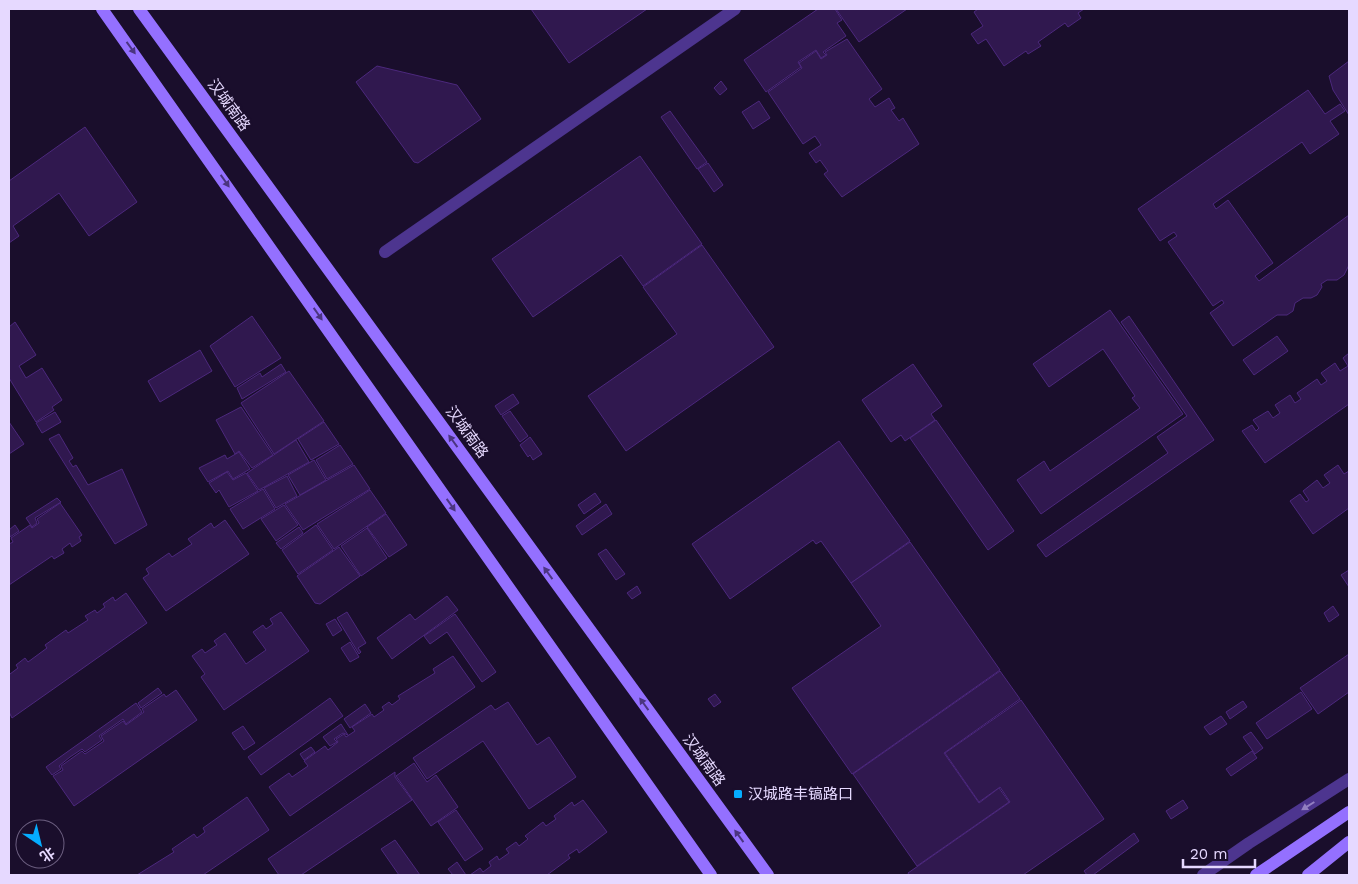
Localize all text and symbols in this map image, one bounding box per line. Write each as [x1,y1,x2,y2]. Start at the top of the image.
one-way arrow [126,41,136,55]
street label: 汉城南路 [204,75,254,135]
one-way arrow [220,174,230,188]
one-way arrow [313,307,323,321]
street label: 汉城南路 [442,402,492,462]
one-way arrow [448,434,458,448]
one-way arrow [446,498,456,511]
one-way arrow [543,566,553,580]
one-way arrow [639,697,649,711]
street label: 汉城南路 [679,730,729,790]
place label: 汉城路丰镐路口 [748,785,853,803]
marker: 汉城路丰镐路口 [732,788,744,800]
one-way arrow [1302,801,1315,810]
north arrow [15,819,65,869]
one-way arrow [734,829,744,843]
scale bar [1183,836,1256,868]
text: 北 [37,844,58,865]
text: 20 m [1190,845,1228,863]

